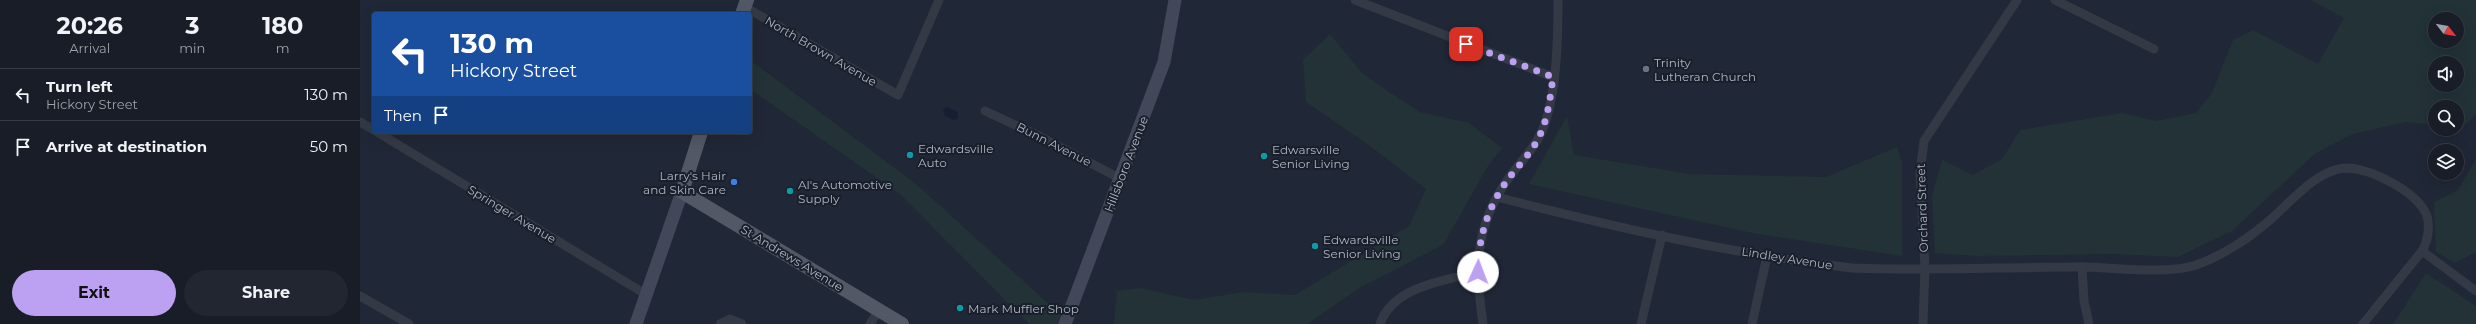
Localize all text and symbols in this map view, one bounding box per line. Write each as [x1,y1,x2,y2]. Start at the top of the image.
text: 20:26 [57,11,123,40]
text: 3 [185,11,199,40]
text: 180 [262,11,303,40]
north arrow [2428,12,2464,48]
map controls [2428,12,2464,180]
street label: North Brown Avenue [762,13,880,89]
text: 130 m [450,26,534,60]
pin [1449,27,1483,61]
icon: left [384,28,436,80]
icon: arrive [1455,33,1477,55]
text: Arrival [69,40,110,56]
text: min [179,40,205,56]
text: m [276,40,290,56]
place label: Trinity Lutheran Church [1654,55,1756,84]
button: sound [2428,56,2464,92]
text: Hickory Street [450,60,577,82]
marker: Trinity Lutheran Church [1641,64,1651,74]
text: Turn left [46,77,113,96]
icon: left [12,84,34,106]
text: 130 m [304,85,348,104]
text: Hickory Street [46,96,138,112]
button: search [2428,100,2464,136]
icon: arrive [430,104,452,126]
text: Then [384,106,422,125]
street label: Hillsboro Avenue [1101,114,1151,214]
street label: Bunn Avenue [1014,119,1094,169]
icon: arrive [12,136,34,158]
text: Arrive at destination [46,137,207,156]
text: 50 m [310,137,348,156]
place label: Edwardsville Auto [918,141,993,170]
place label: Edwarsville Senior Living [1272,142,1350,171]
button: layers [2428,144,2464,180]
marker: Edwardsville Auto [905,150,915,160]
marker: Edwarsville Senior Living [1259,151,1269,161]
street label: Orchard Street [1913,163,1931,253]
place label: Larry's Hair and Skin Care [643,168,726,197]
marker: Larry's Hair and Skin Care [729,177,739,187]
place label: Al's Automotive Supply [798,177,892,206]
street label: Springer Avenue [465,182,559,246]
marker: Al's Automotive Supply [785,186,795,196]
street label: St Andrews Avenue [738,221,846,295]
place label: Edwardsville Senior Living [1323,232,1401,261]
marker: Edwardsville Senior Living [1310,241,1320,251]
street label: Lindley Avenue [1740,243,1834,273]
position arrow [1457,251,1499,293]
button: Exit [12,270,176,316]
button: Share [184,270,348,316]
place label: Mark Muffler Shop [968,301,1079,316]
marker: Mark Muffler Shop [955,303,965,313]

